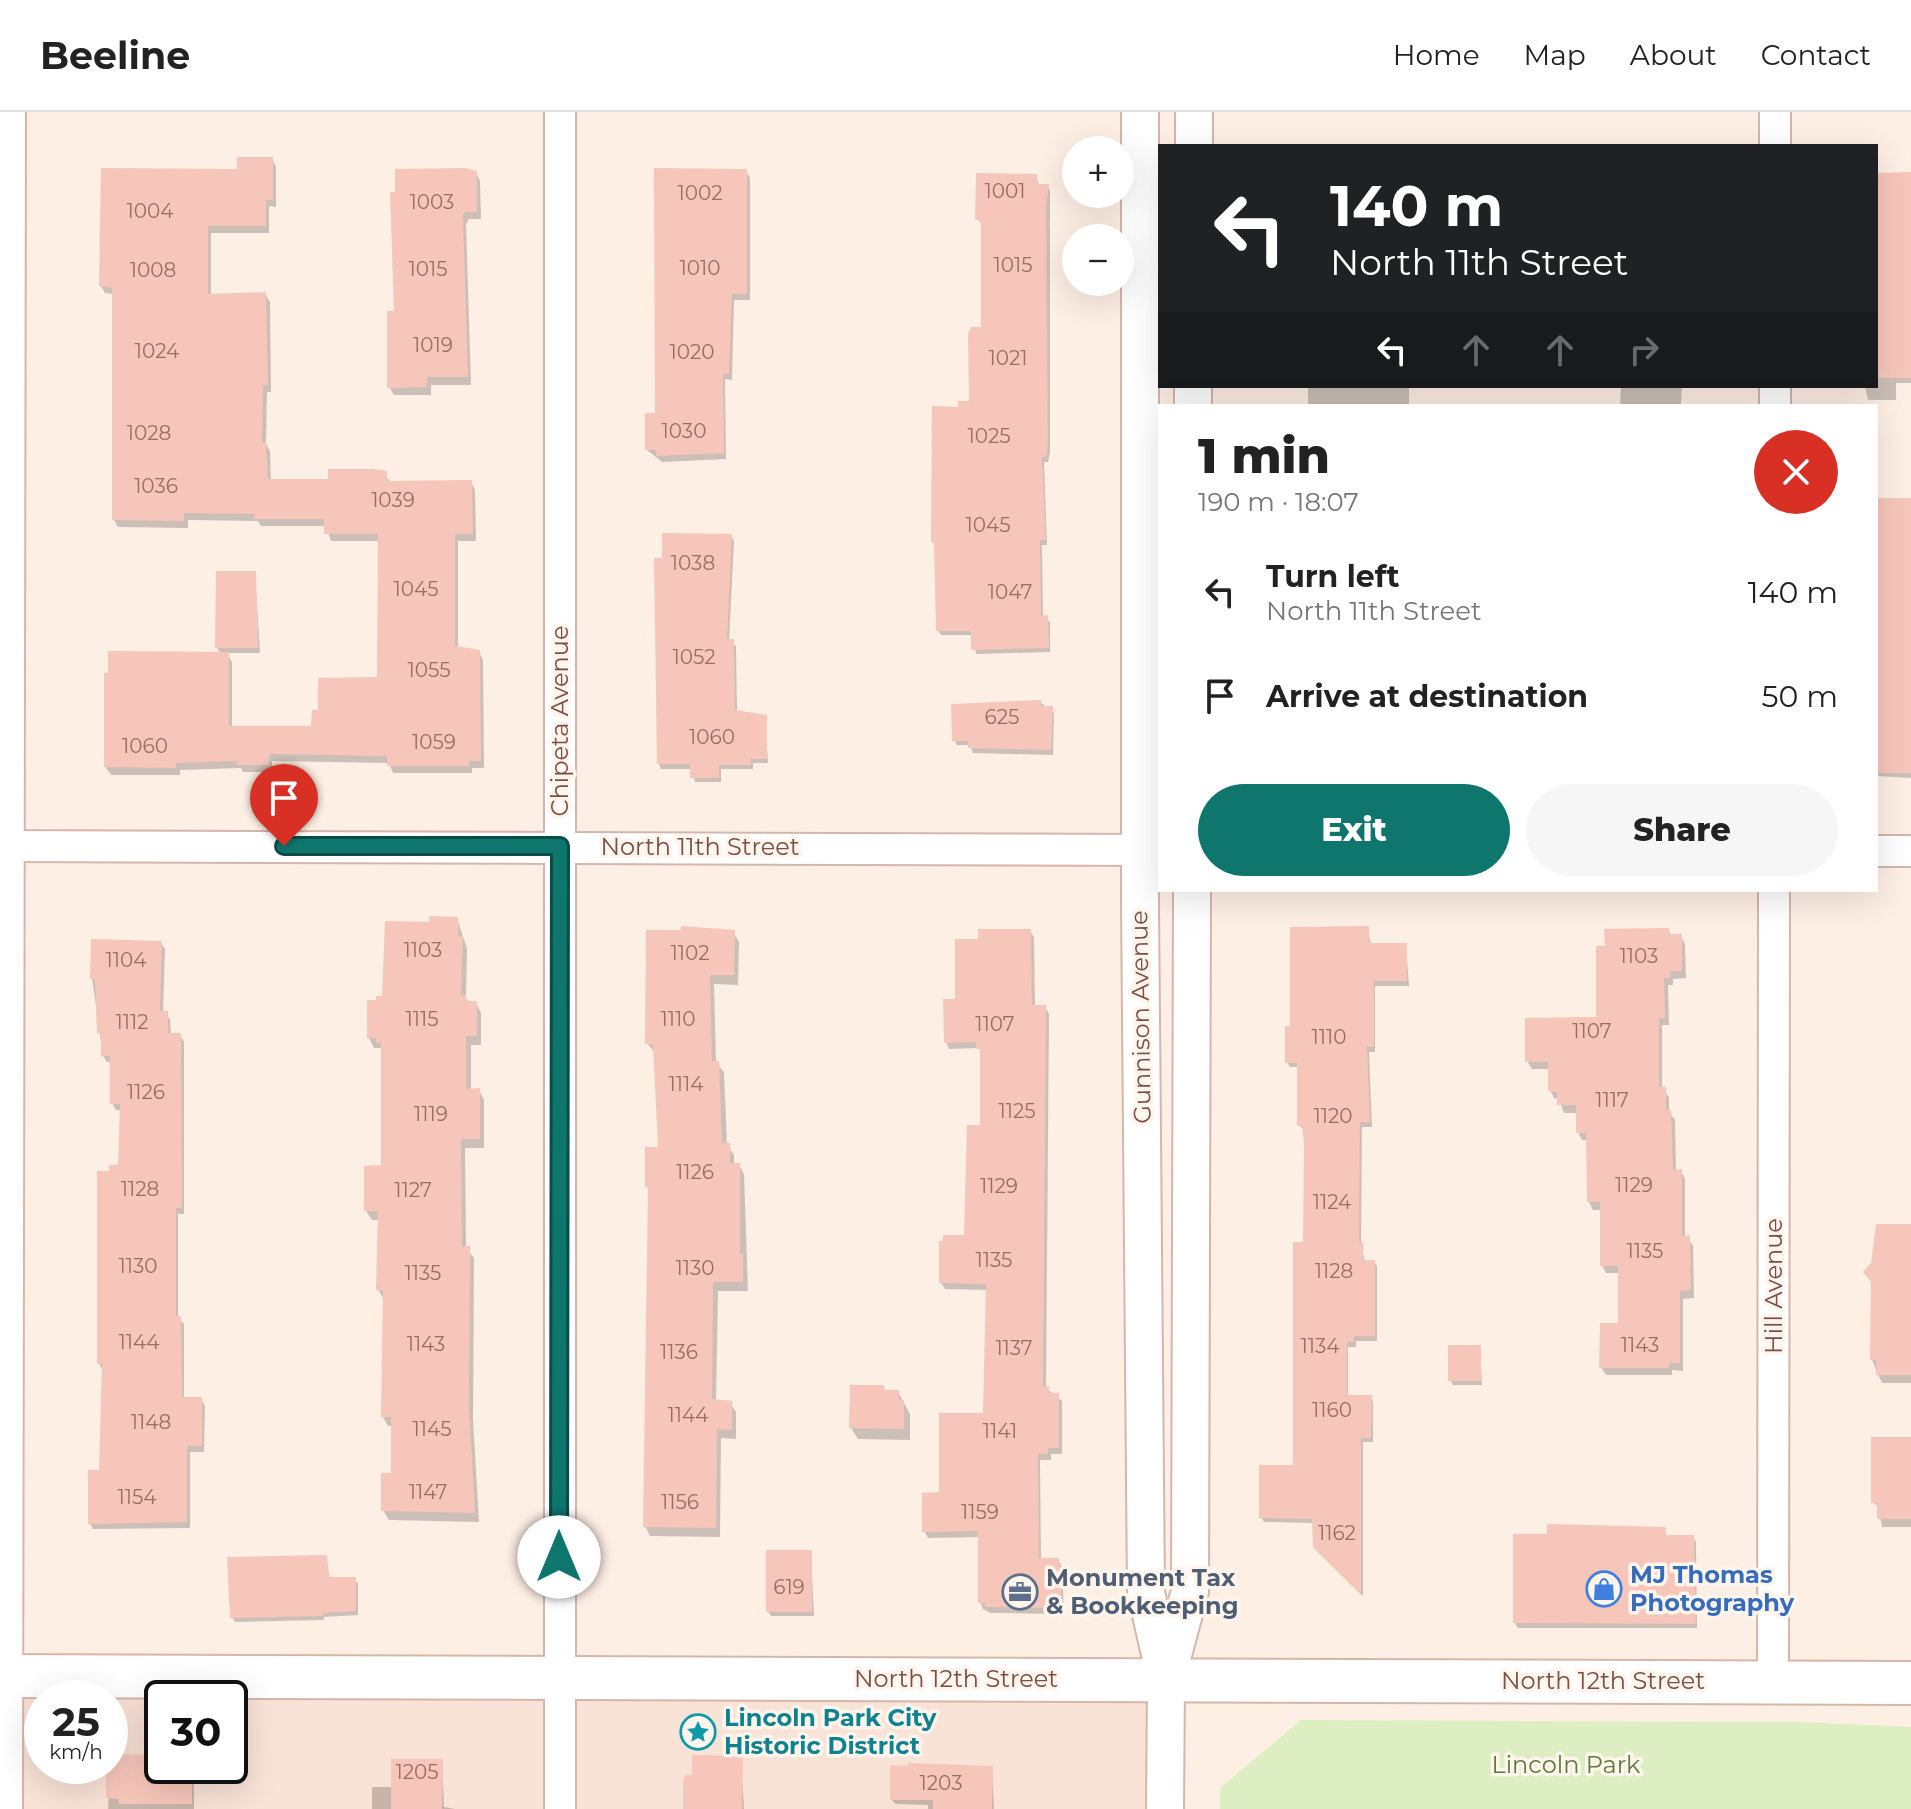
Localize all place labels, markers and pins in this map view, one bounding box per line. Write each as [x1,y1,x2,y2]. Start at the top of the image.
pin [250,764,318,846]
place label: MJ Thomas Photography [1630,1560,1795,1617]
place label: Monument Tax & Bookkeeping [1046,1563,1239,1620]
shop icon: MJ Thomas Photography [1585,1570,1623,1608]
office icon: Monument Tax & Bookkeeping [1001,1573,1039,1611]
place label: Lincoln Park City Historic District [724,1703,937,1760]
place icon: Lincoln Park City Historic District [679,1713,717,1751]

